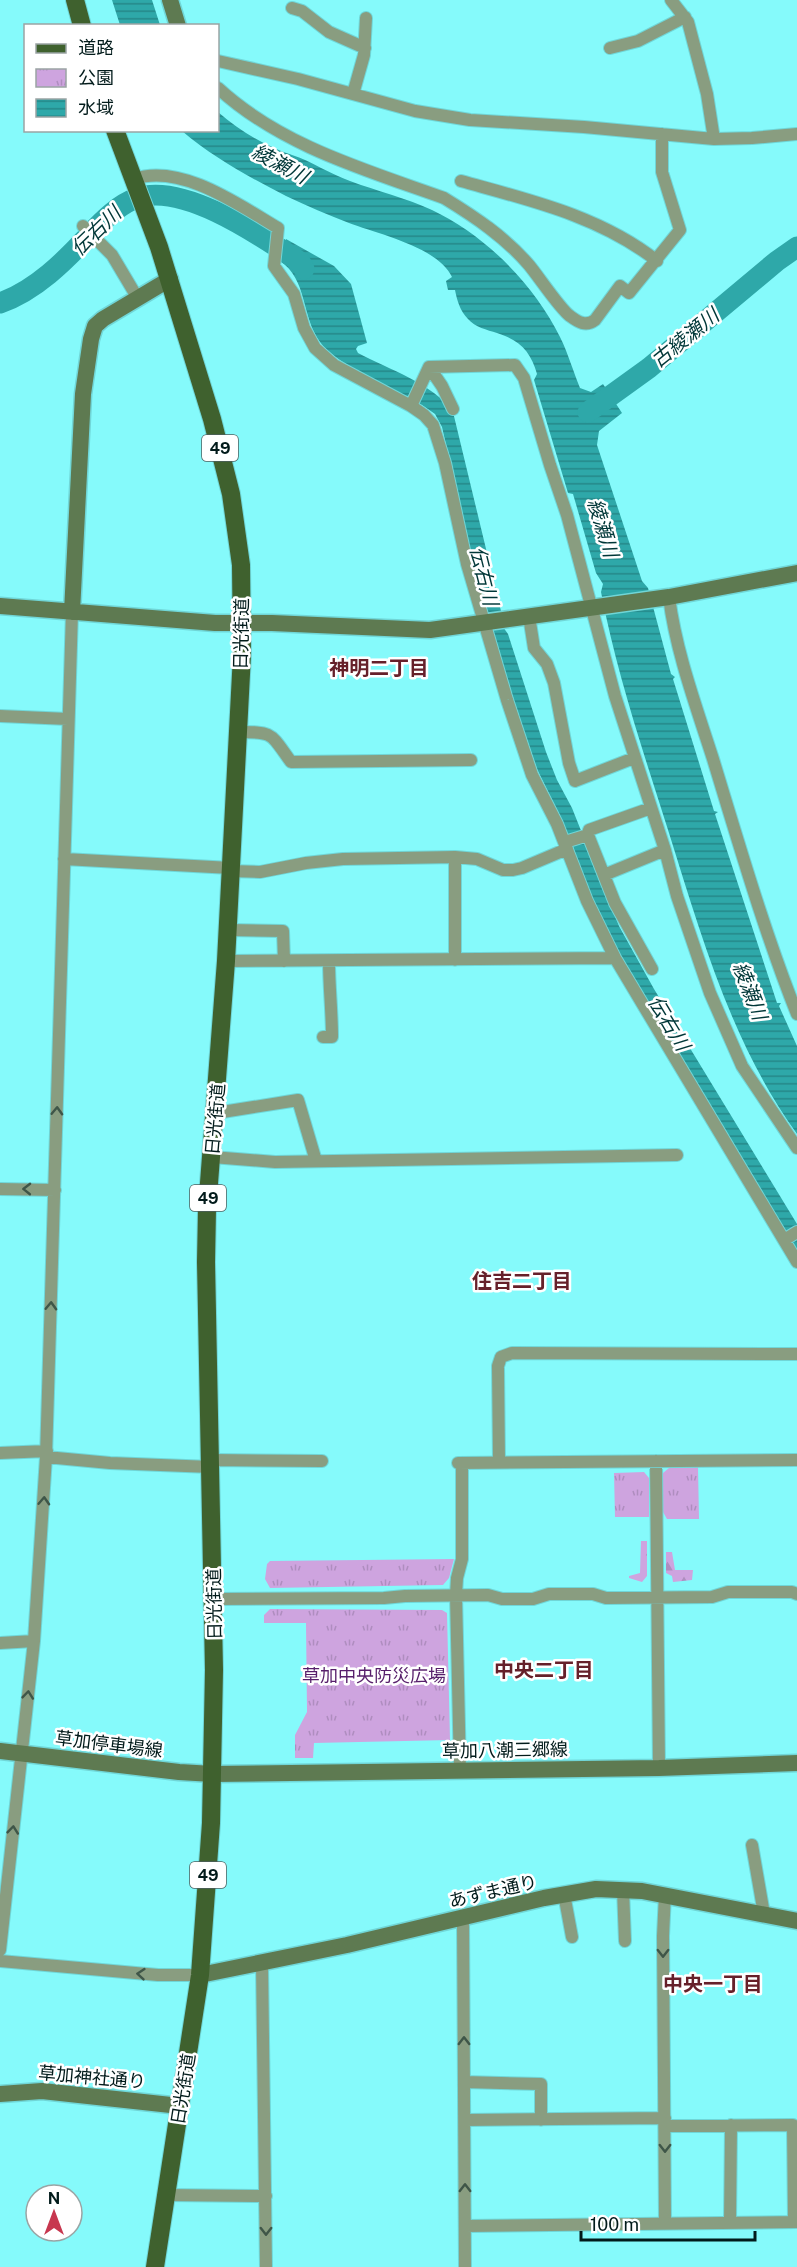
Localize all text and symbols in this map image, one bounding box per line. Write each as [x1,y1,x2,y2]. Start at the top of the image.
legend [24,24,219,132]
text: 道路 [78,37,114,58]
text: 公園 [78,67,114,88]
text: 水域 [78,97,114,118]
water label: 綾瀬川 [248,139,314,190]
water label: 伝右川 [66,200,127,260]
water label: 古綾瀬川 [646,302,725,372]
road number: 49 [202,435,238,461]
water label: 綾瀬川 [583,496,624,562]
water label: 伝右川 [465,544,503,610]
street label: 日光街道 [230,598,252,670]
district label: 神明二丁目 [329,656,429,680]
water label: 綾瀬川 [728,959,773,1025]
water label: 伝右川 [643,991,696,1057]
street label: 日光街道 [201,1082,229,1156]
one-way arrow [51,1107,63,1116]
one-way arrow [23,1183,32,1196]
road number: 49 [190,1185,226,1211]
district label: 住吉二丁目 [472,1269,572,1293]
one-way arrow [45,1301,58,1310]
one-way arrow [37,1496,50,1505]
street label: 日光街道 [203,1568,225,1640]
district label: 中央二丁目 [494,1658,594,1682]
park label: 草加中央防災広場 [302,1665,446,1686]
one-way arrow [21,1691,34,1700]
street label: 草加停車場線 [54,1727,164,1761]
street label: 草加八潮三郷線 [442,1738,568,1762]
one-way arrow [6,1825,18,1834]
road number: 49 [190,1862,226,1888]
street label: あずま通り [447,1871,539,1911]
one-way arrow [657,1948,669,1957]
one-way arrow [137,1968,146,1981]
district label: 中央一丁目 [663,1972,763,1996]
one-way arrow [458,2036,470,2045]
street label: 日光街道 [167,2052,199,2126]
street label: 草加神社通り [37,2062,147,2092]
one-way arrow [659,2143,671,2152]
north arrow [24,2183,84,2243]
one-way arrow [459,2183,471,2192]
text: N [48,2189,60,2208]
scale bar [581,2204,755,2242]
text: 100 m [590,2214,639,2235]
one-way arrow [260,2227,272,2236]

